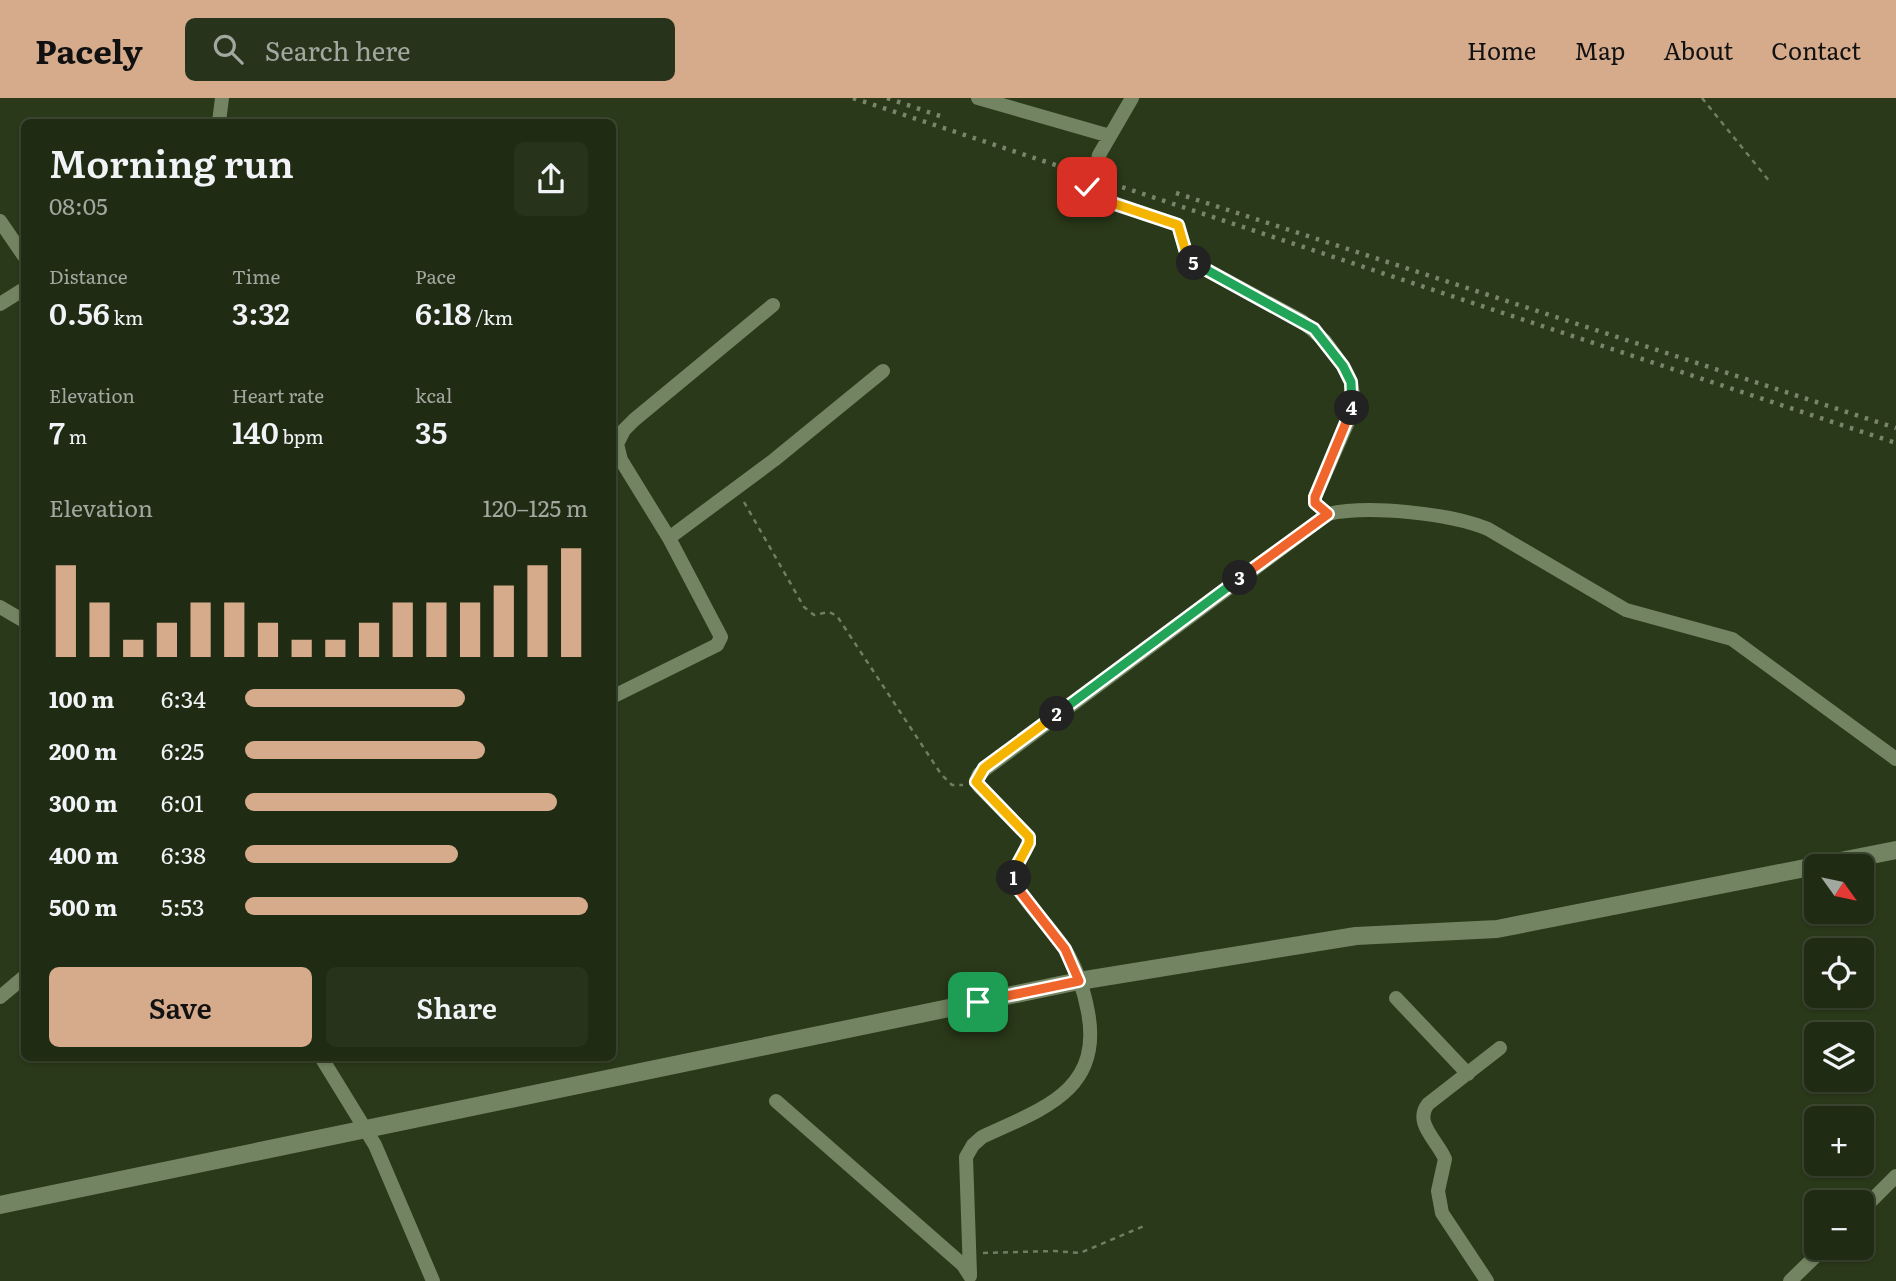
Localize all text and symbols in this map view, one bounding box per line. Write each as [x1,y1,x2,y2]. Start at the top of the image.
search box [185,18,675,81]
text: Pacely [35,25,143,74]
icon: search [209,30,247,68]
text: Search here [265,30,411,69]
text: Home [1467,32,1536,67]
text: Map [1574,32,1625,67]
text: About [1663,32,1733,67]
text: Contact [1771,32,1861,67]
text: Morning run [49,133,294,190]
button: share [514,142,588,216]
pin [1057,157,1117,217]
icon: check [1068,168,1106,206]
text: 08:05 [49,188,108,222]
pin: 5 [1176,246,1212,280]
text: 5 [1188,248,1199,276]
text: Distance [49,262,128,290]
text: Time [232,262,280,290]
text: Pace [415,262,456,290]
text: 0.56 [49,290,110,334]
text: 3:32 [232,290,290,334]
text: 6:18 [415,290,471,334]
text: km [110,303,143,331]
text: /km [471,303,513,331]
text: Elevation [49,381,135,409]
text: Heart rate [232,381,324,409]
text: kcal [415,381,452,409]
pin: 4 [1334,390,1370,426]
text: 4 [1346,393,1357,421]
text: 7 [49,409,65,453]
text: 140 [232,409,279,453]
text: 35 [415,409,447,453]
text: m [65,422,87,450]
text: bpm [279,422,324,450]
text: Elevation [49,490,153,524]
text: 120–125 m [483,490,588,524]
pin: 3 [1222,560,1258,596]
text: 3 [1234,563,1245,591]
text: 100 m [49,681,114,715]
text: 6:34 [161,681,206,715]
pin: 2 [1040,696,1074,732]
text: 2 [1051,699,1062,727]
text: 200 m [49,733,117,767]
text: 6:25 [161,733,204,767]
text: 300 m [49,785,118,819]
text: 6:01 [161,785,204,819]
text: 400 m [49,837,119,871]
text: 6:38 [161,837,206,871]
north arrow [1804,854,1874,924]
map controls [1804,854,1874,1260]
pin: 1 [996,860,1032,896]
text: 1 [1010,863,1017,891]
text: 500 m [49,889,117,923]
text: 5:53 [161,889,205,923]
button: locate [1804,938,1874,1008]
button: Save [49,967,312,1047]
button: Share [326,967,588,1047]
pin [948,972,1008,1032]
icon: arrive [959,983,997,1021]
button: layers [1804,1022,1874,1092]
button: + [1804,1106,1874,1176]
button: − [1804,1190,1874,1260]

